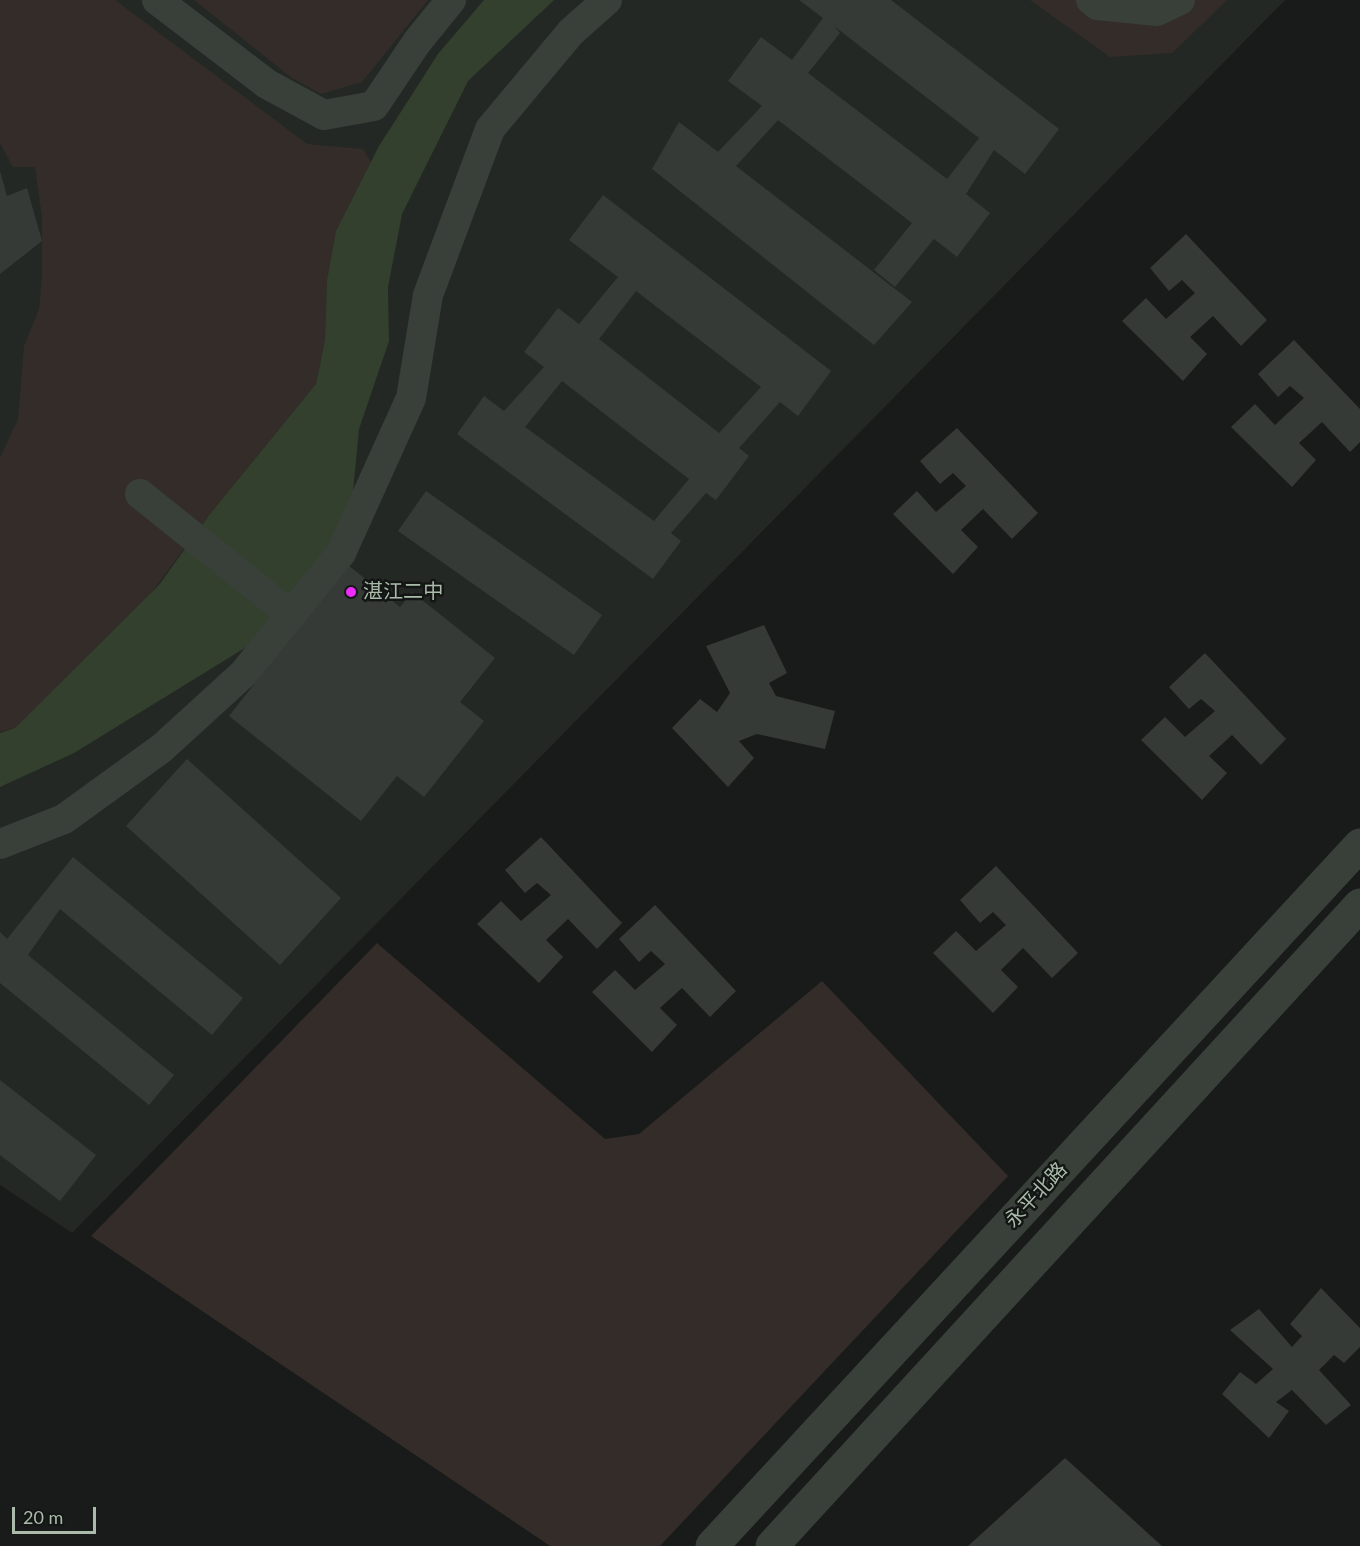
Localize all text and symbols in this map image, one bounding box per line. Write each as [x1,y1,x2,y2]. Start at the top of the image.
place label: 湛江二中 [363,580,443,604]
marker: 湛江二中 [344,585,358,599]
street label: 永平北路 [1000,1158,1072,1232]
scale bar [15,1495,99,1533]
text: 20 m [23,1506,63,1528]

